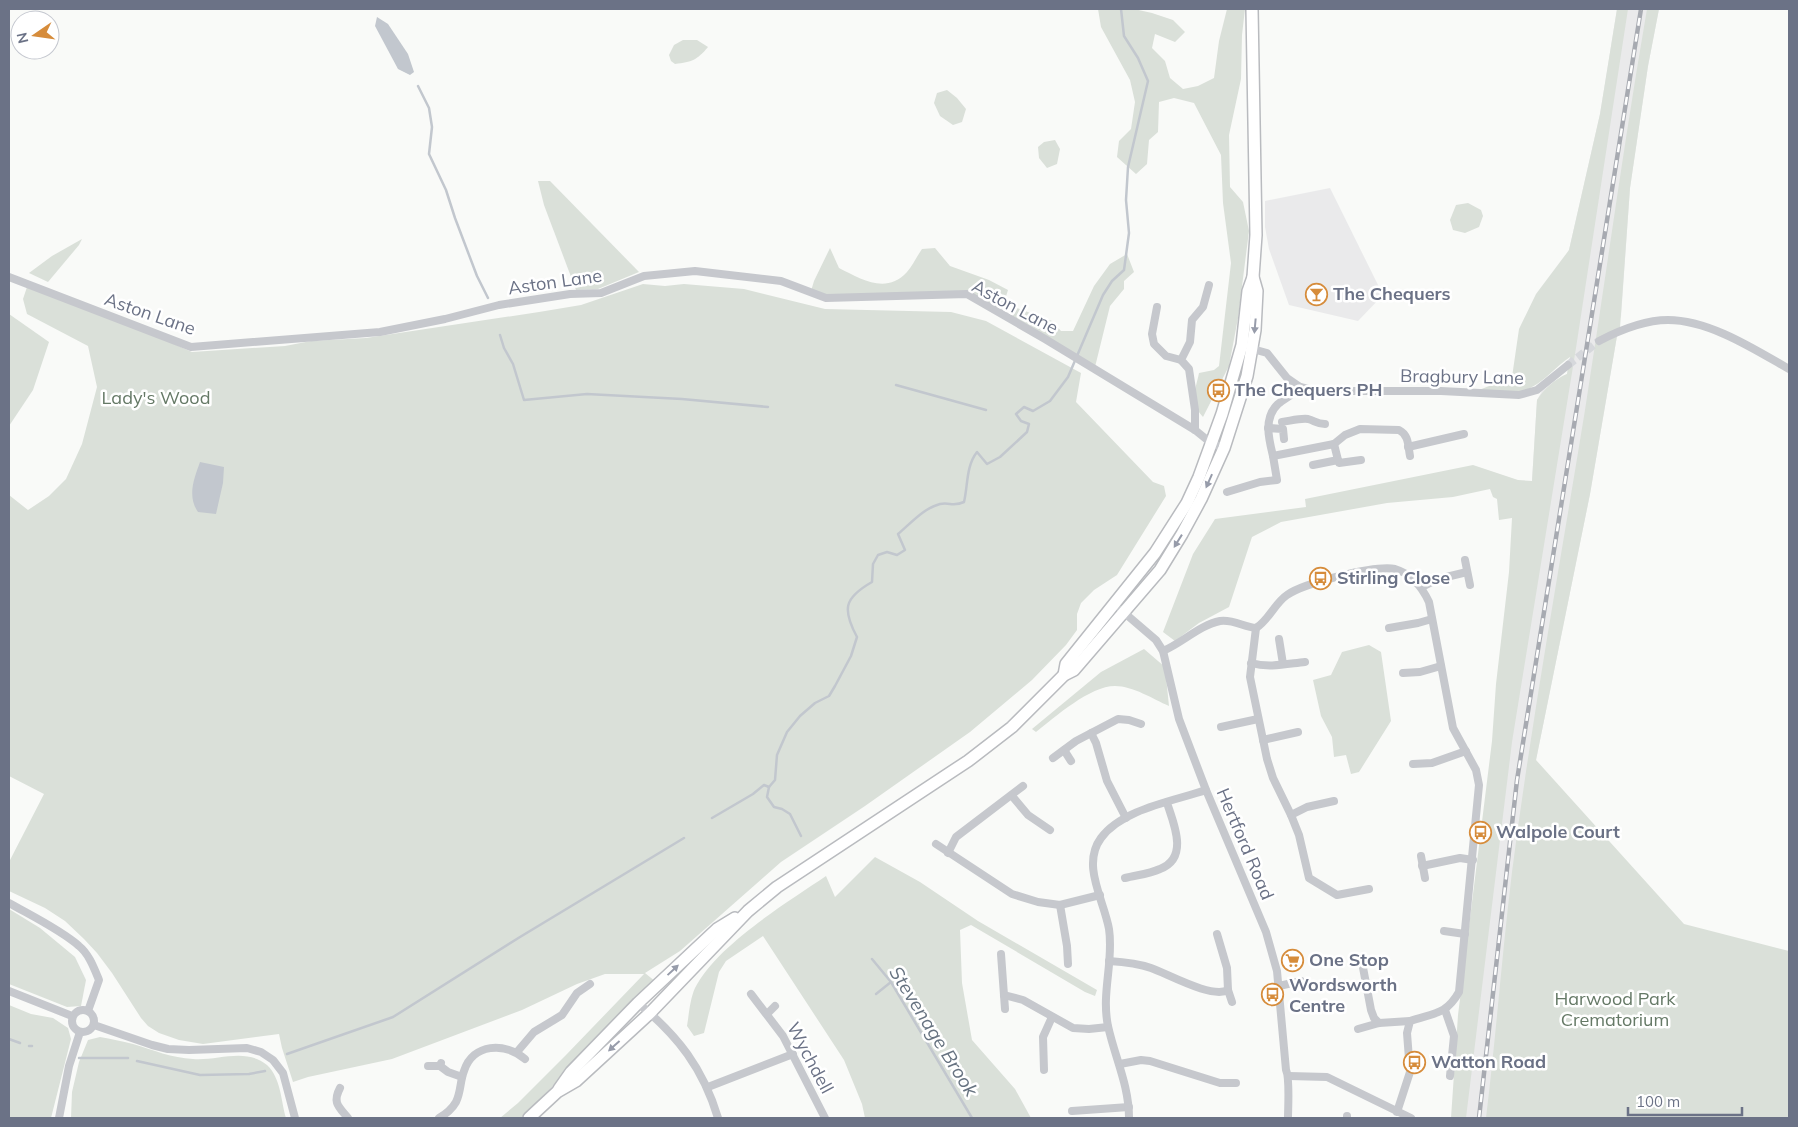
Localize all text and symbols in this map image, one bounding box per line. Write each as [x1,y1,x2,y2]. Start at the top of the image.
north arrow [10,10,60,60]
text: N [12,31,32,45]
street label: Aston Lane [506,264,603,299]
street label: Aston Lane [968,274,1062,339]
bar icon: The Chequers [1305,282,1329,306]
place label: The Chequers [1333,282,1451,305]
street label: Aston Lane [102,287,199,340]
one-way arrow [1250,318,1258,334]
street label: Bragbury Lane [1400,364,1524,389]
bus stop icon: The Chequers PH [1206,378,1230,402]
place label: The Chequers PH [1234,378,1382,401]
park label: Lady's Wood [102,386,210,409]
one-way arrow [1205,474,1213,488]
one-way arrow [1173,535,1182,548]
bus stop icon: Stirling Close [1309,566,1333,590]
place label: Stirling Close [1337,566,1450,589]
street label: Hertford Road [1212,785,1279,903]
bus stop icon: Walpole Court [1468,820,1492,844]
place label: Walpole Court [1496,820,1620,843]
supermarket icon: One Stop [1281,948,1305,972]
place label: One Stop [1309,948,1389,971]
water label: Stevenage Brook [884,961,984,1102]
one-way arrow [667,964,679,976]
place label: Wordsworth Centre [1289,973,1397,1017]
bus stop icon: Wordsworth Centre [1261,983,1285,1007]
park label: Harwood Park Crematorium [1554,987,1676,1031]
street label: Wychdell [782,1018,839,1097]
one-way arrow [608,1040,620,1052]
bus stop icon: Watton Road [1403,1050,1427,1074]
place label: Watton Road [1431,1050,1546,1073]
scale bar [1628,1084,1742,1116]
text: 100 m [1636,1092,1680,1111]

